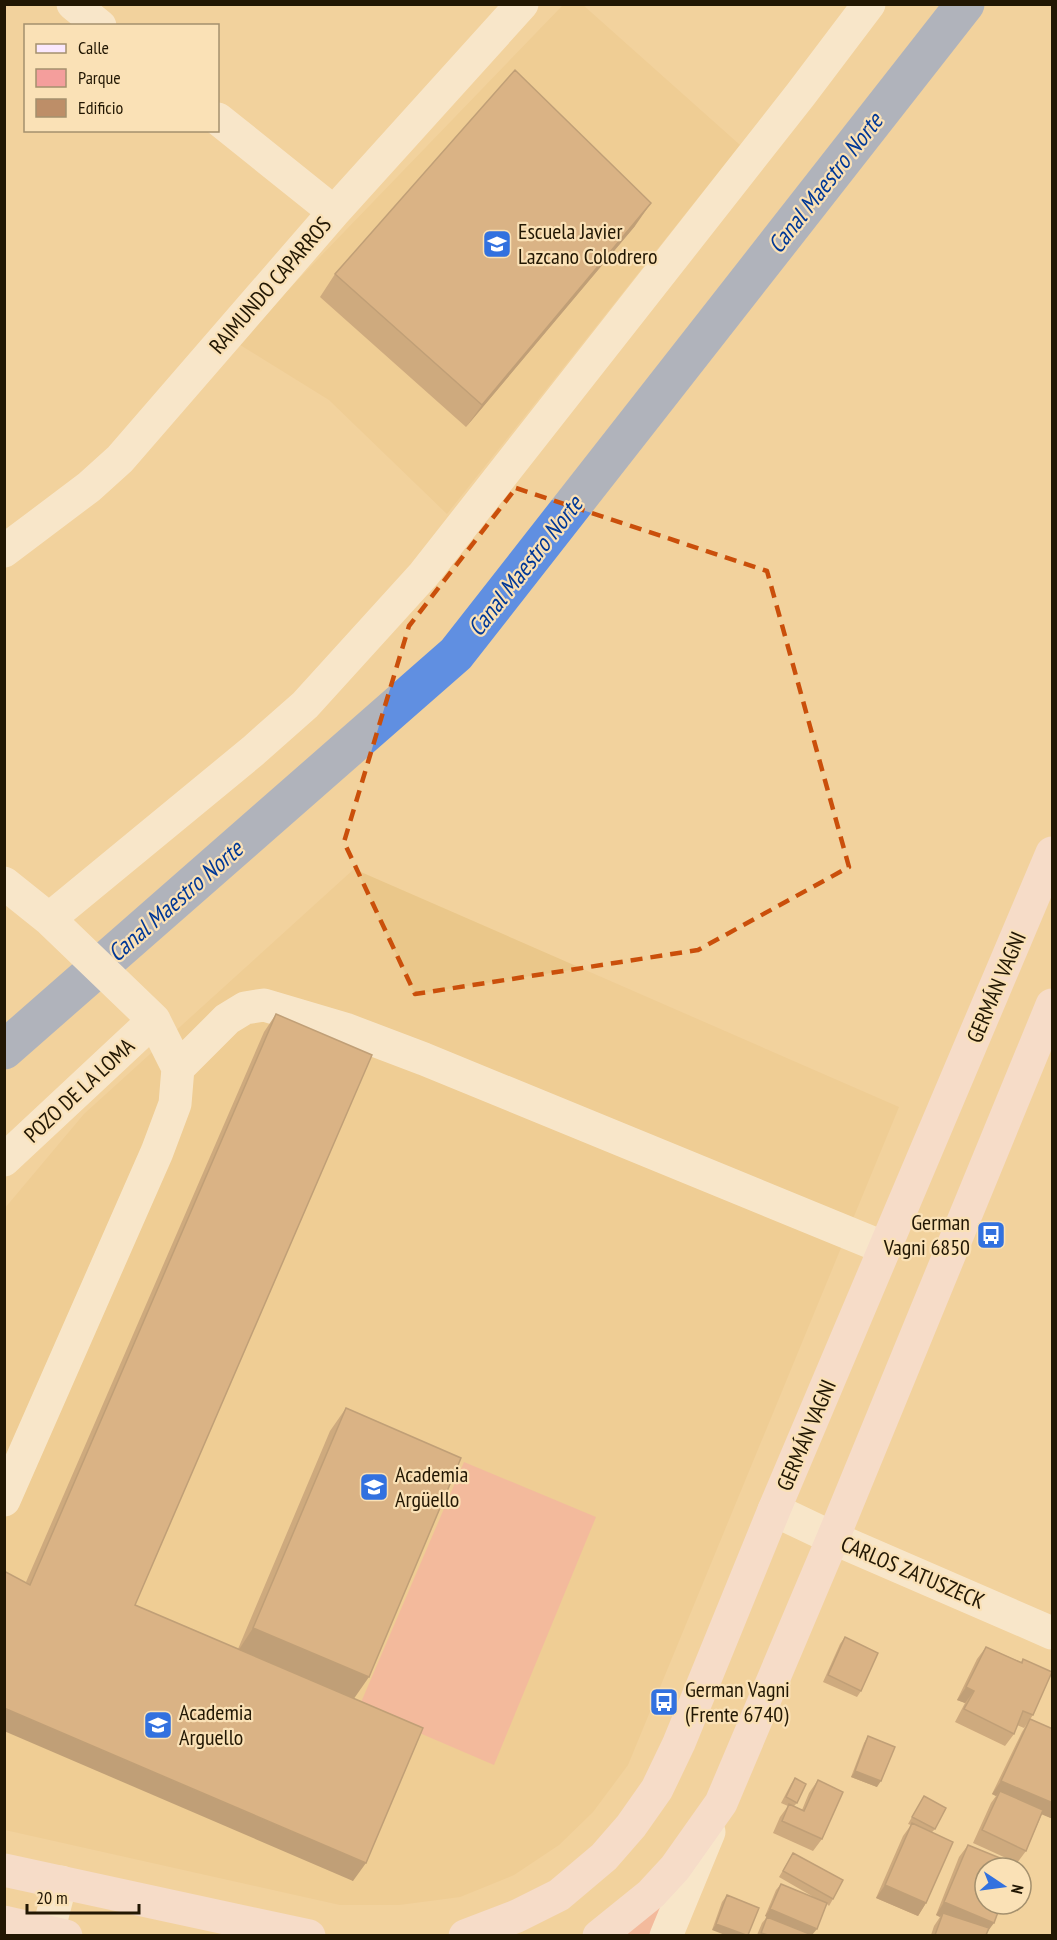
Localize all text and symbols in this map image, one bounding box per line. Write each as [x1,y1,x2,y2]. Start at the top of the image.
legend [24,24,219,132]
text: Calle [78,36,109,59]
text: Parque [78,66,121,89]
text: Edificio [78,96,124,119]
water label: Canal Maestro Norte [761,105,891,259]
street label: RAIMUNDO CAPARROS [203,211,337,359]
place label: Escuela Javier Lazcano Colodrero [518,217,658,270]
school or university icon: Escuela Javier Lazcano Colodrero [481,228,513,260]
water label: Canal Maestro Norte [461,488,591,642]
water label: Canal Maestro Norte [101,832,251,968]
street label: GERMÁN VAGNI [960,927,1032,1047]
street label: POZO DE LA LOMA [18,1031,141,1148]
place label: German Vagni 6850 [883,1208,970,1261]
bus stop icon: German Vagni 6850 [975,1219,1007,1251]
street label: GERMÁN VAGNI [770,1375,842,1495]
place label: Academia Argüello [395,1460,468,1513]
school or university icon: Academia Argüello [358,1471,390,1503]
street label: CARLOS ZATUSZECK [837,1529,989,1615]
place label: German Vagni (Frente 6740) [685,1675,790,1728]
bus stop icon: German Vagni (Frente 6740) [648,1686,680,1718]
place label: Academia Arguello [179,1698,252,1751]
school or university icon: Academia Arguello [142,1709,174,1741]
north arrow [973,1856,1033,1916]
scale bar [27,1877,140,1915]
text: N [1007,1883,1028,1896]
text: 20 m [36,1886,68,1909]

